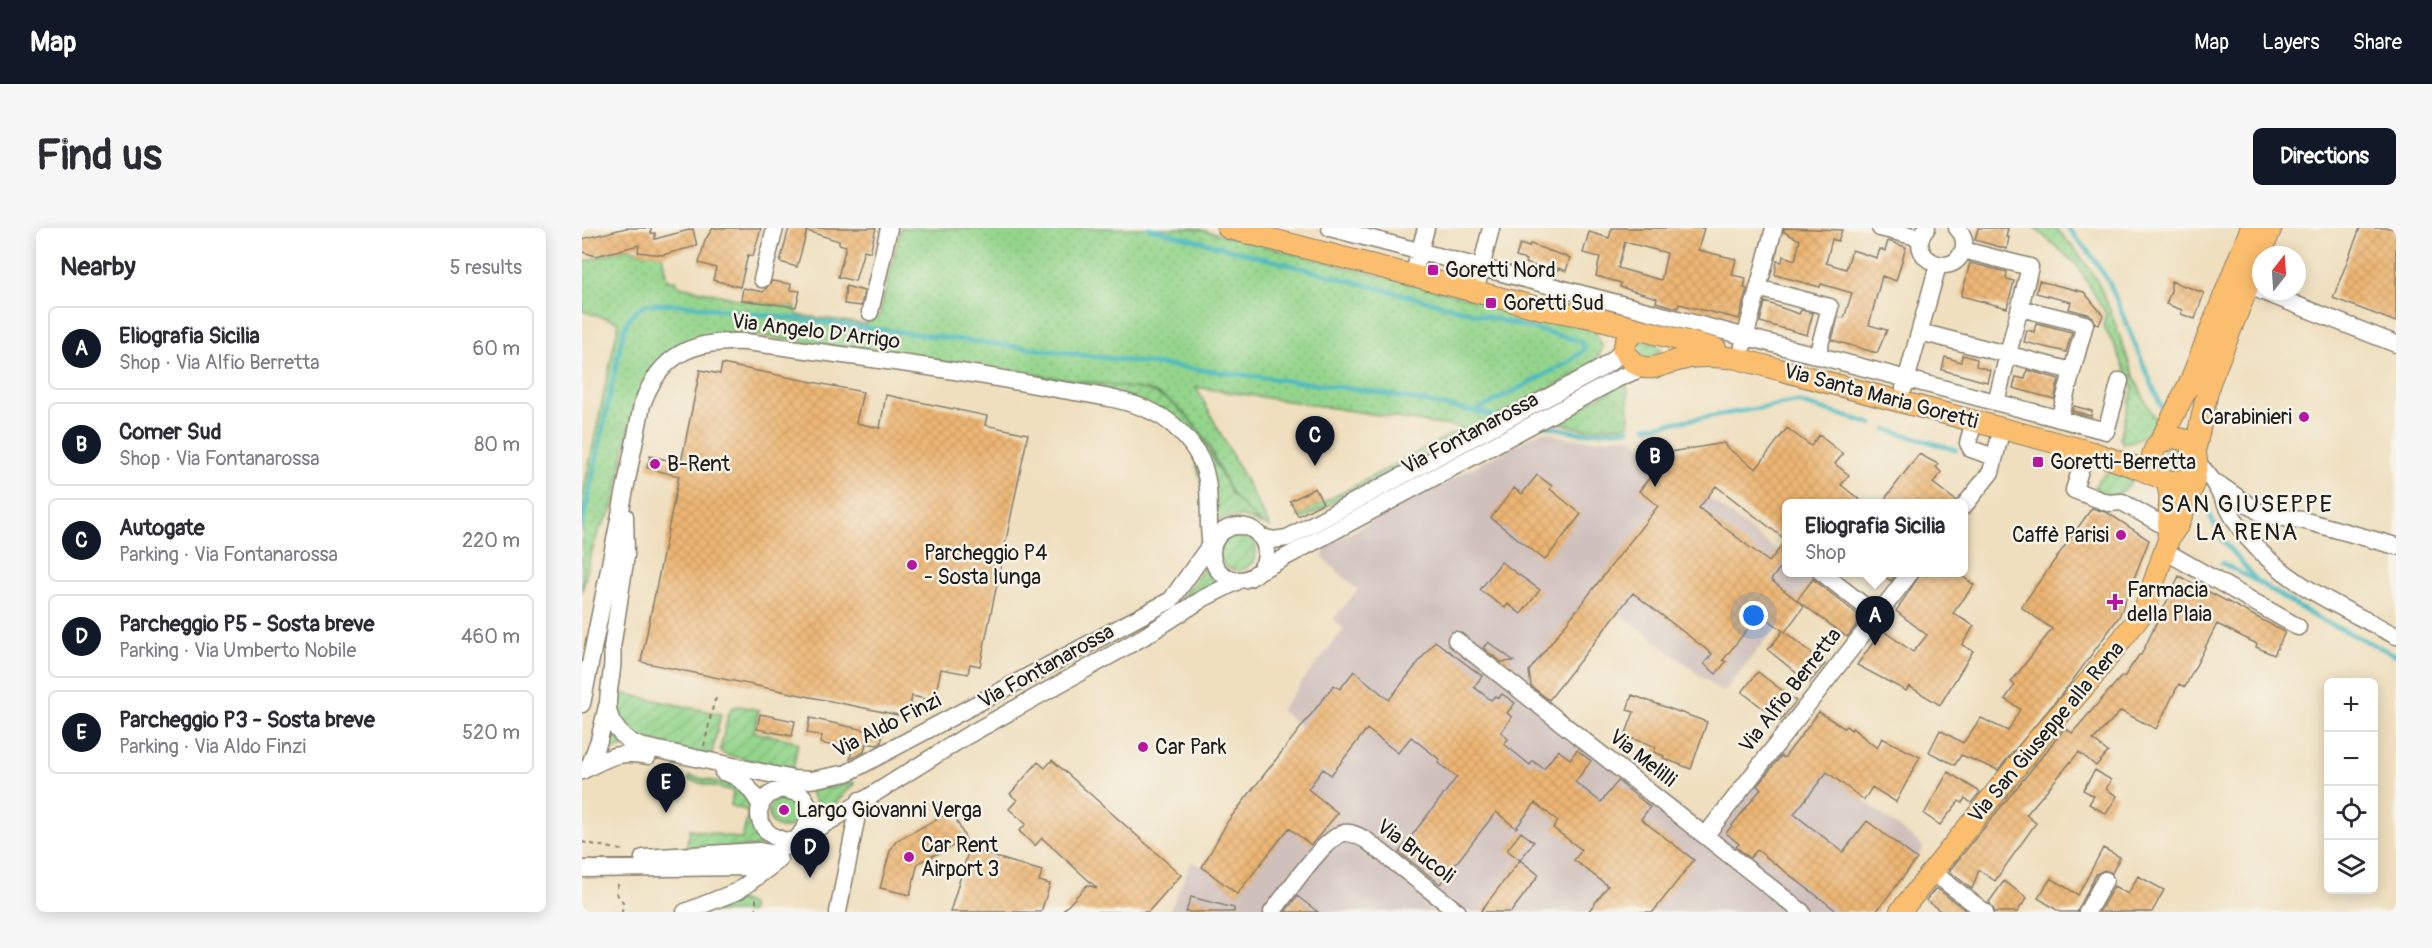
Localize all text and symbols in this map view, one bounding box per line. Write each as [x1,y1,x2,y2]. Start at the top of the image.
text: Map [30,25,76,60]
text: Map [2194,29,2229,56]
text: Layers [2262,29,2320,56]
text: Share [2353,29,2402,56]
button: Directions [2253,128,2396,185]
text: Find us [36,130,162,182]
north arrow [2252,246,2306,300]
text: Nearby [60,251,136,283]
text: 5 results [450,255,522,280]
place label: Goretti Nord [1445,257,1556,284]
marker: Goretti Nord [1426,263,1440,277]
place label: Goretti Sud [1503,290,1604,317]
marker: Goretti Sud [1484,296,1498,310]
street label: Via Angelo D'Arrigo [730,308,902,355]
text: Eliografia Sicilia [119,322,260,350]
text: A [75,336,88,361]
text: 60 m [473,336,520,361]
text: Shop · Via Alfio Berretta [119,350,320,375]
street label: Via Santa Maria Goretti [1781,358,1981,435]
street label: Via Fontanarossa [1397,386,1543,481]
place label: Carabinieri [2201,404,2292,431]
marker: Carabinieri [2297,410,2311,424]
pin: C [1296,416,1334,466]
text: Comer Sud [119,418,221,446]
text: B [76,432,87,457]
text: 80 m [474,432,520,457]
pin: B [1636,438,1674,487]
text: Shop · Via Fontanarossa [119,446,319,471]
place label: Goretti-Berretta [2050,449,2196,476]
place label: B-Rent [667,451,731,478]
marker: Goretti-Berretta [2031,455,2045,469]
marker: B-Rent [648,457,662,471]
district label: SAN GIUSEPPE LA RENA [2160,490,2334,547]
popup [1782,499,1968,577]
text: Eliografia Sicilia [1805,512,1945,540]
text: Autogate [119,514,205,542]
place label: Caffè Parisi [2012,522,2109,549]
text: C [75,528,88,553]
text: 220 m [462,528,520,553]
marker: Caffè Parisi [2114,528,2128,542]
place label: Parcheggio P4 - Sosta lunga [924,540,1047,591]
text: Shop [1805,540,1846,565]
text: Parking · Via Fontanarossa [119,542,338,567]
marker: Parcheggio P4 - Sosta lunga [905,558,919,572]
place label: Farmacia della Plaia [2127,577,2212,628]
marker: Farmacia della Plaia [2108,595,2122,609]
pin: A [1856,596,1894,646]
your location [1739,601,1768,630]
text: Parcheggio P5 - Sosta breve [119,610,374,638]
street label: Via Fontanarossa [974,618,1119,715]
street label: Via Alfio Berretta [1733,622,1848,758]
text: D [75,624,88,649]
text: 460 m [461,624,520,649]
street label: Via San Giuseppe alla Rena [1962,636,2130,829]
text: Parking · Via Umberto Nobile [119,638,356,663]
map controls [2324,678,2378,894]
button: + [2324,678,2378,732]
street label: Via Aldo Finzi [829,687,946,764]
text: Parcheggio P3 - Sosta breve [119,706,375,734]
text: E [76,720,87,745]
text: 520 m [462,720,520,745]
street label: Via Melilli [1603,724,1682,793]
button: − [2324,732,2378,786]
text: Parking · Via Aldo Finzi [119,734,306,759]
place label: Car Park [1155,734,1227,761]
marker: Car Park [1136,740,1150,754]
pin: E [646,764,686,813]
button: locate [2324,786,2378,840]
place label: Largo Giovanni Verga [796,797,982,824]
marker: Largo Giovanni Verga [777,803,791,817]
street label: Via Brucoli [1371,813,1460,890]
pin: D [790,828,830,878]
place label: Car Rent Airport 3 [921,832,999,883]
button: layers [2324,840,2378,894]
marker: Car Rent Airport 3 [902,850,916,864]

